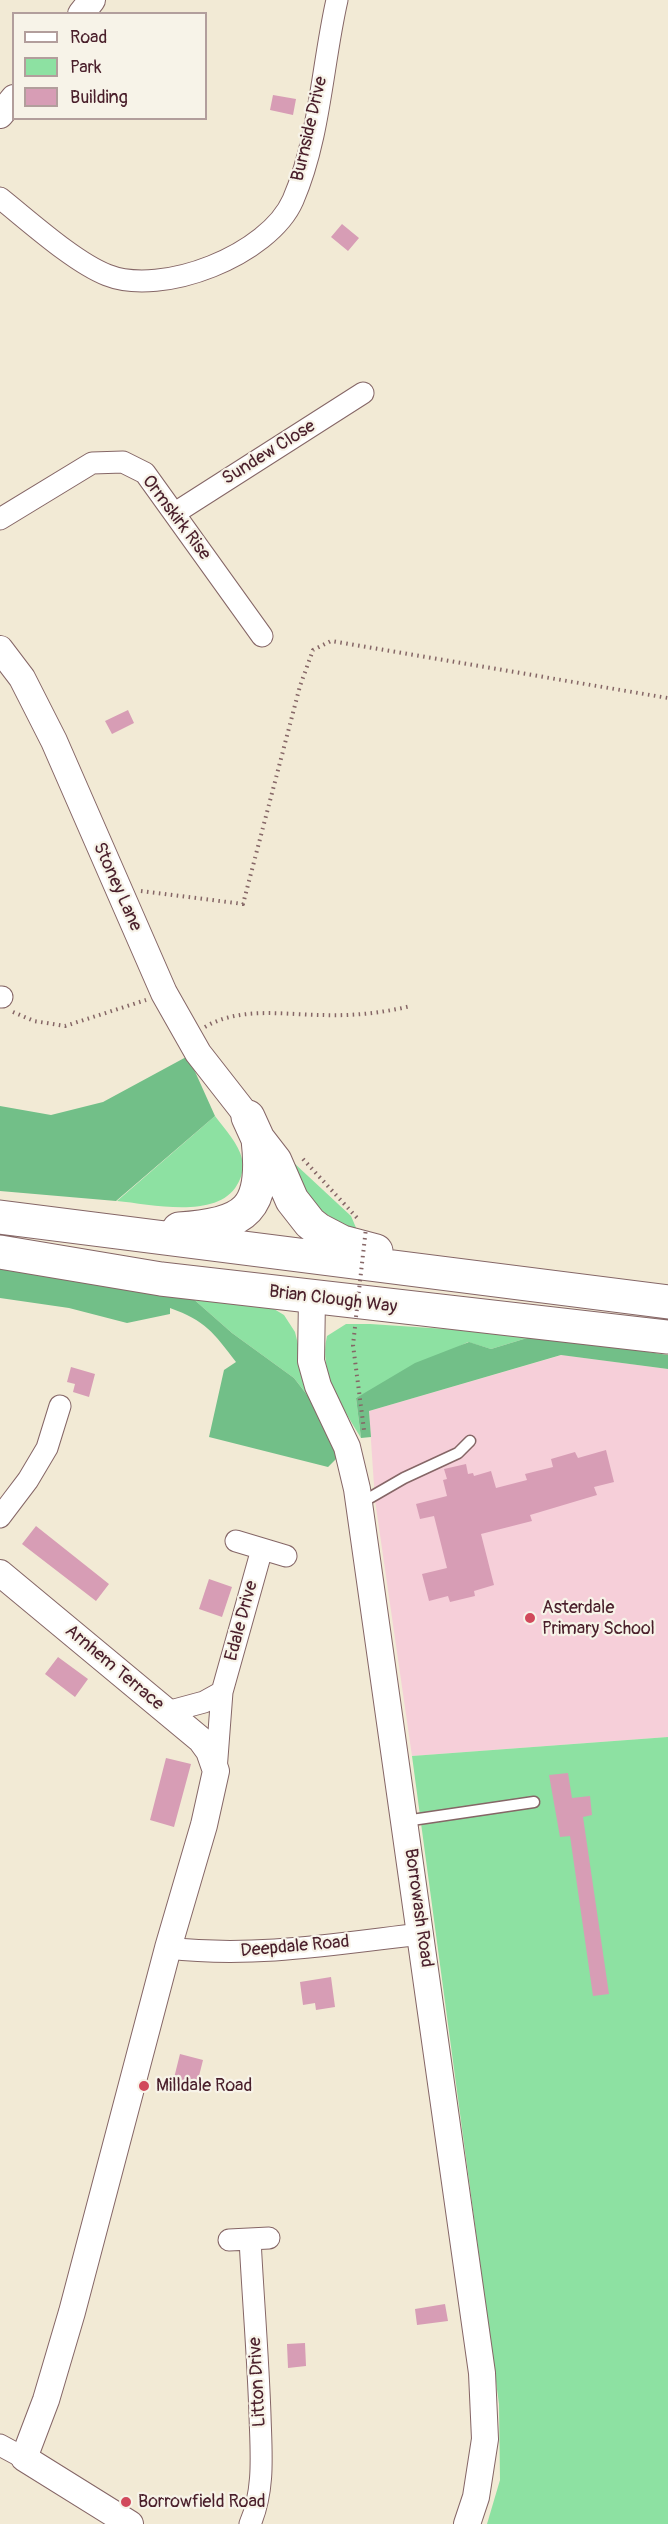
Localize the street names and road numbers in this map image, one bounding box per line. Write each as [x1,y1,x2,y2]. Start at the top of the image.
street label: Burnside Drive [287,74,333,184]
street label: Sundew Close [218,416,320,490]
street label: Ormskirk Rise [137,471,215,565]
street label: Stoney Lane [88,839,146,935]
street label: Brian Clough Way [268,1281,398,1319]
street label: Edale Drive [221,1579,263,1663]
street label: Arnhem Terrace [60,1620,168,1716]
street label: Borrowash Road [399,1847,437,1969]
street label: Deepdale Road [240,1931,350,1963]
street label: Litton Drive [245,2337,271,2427]

